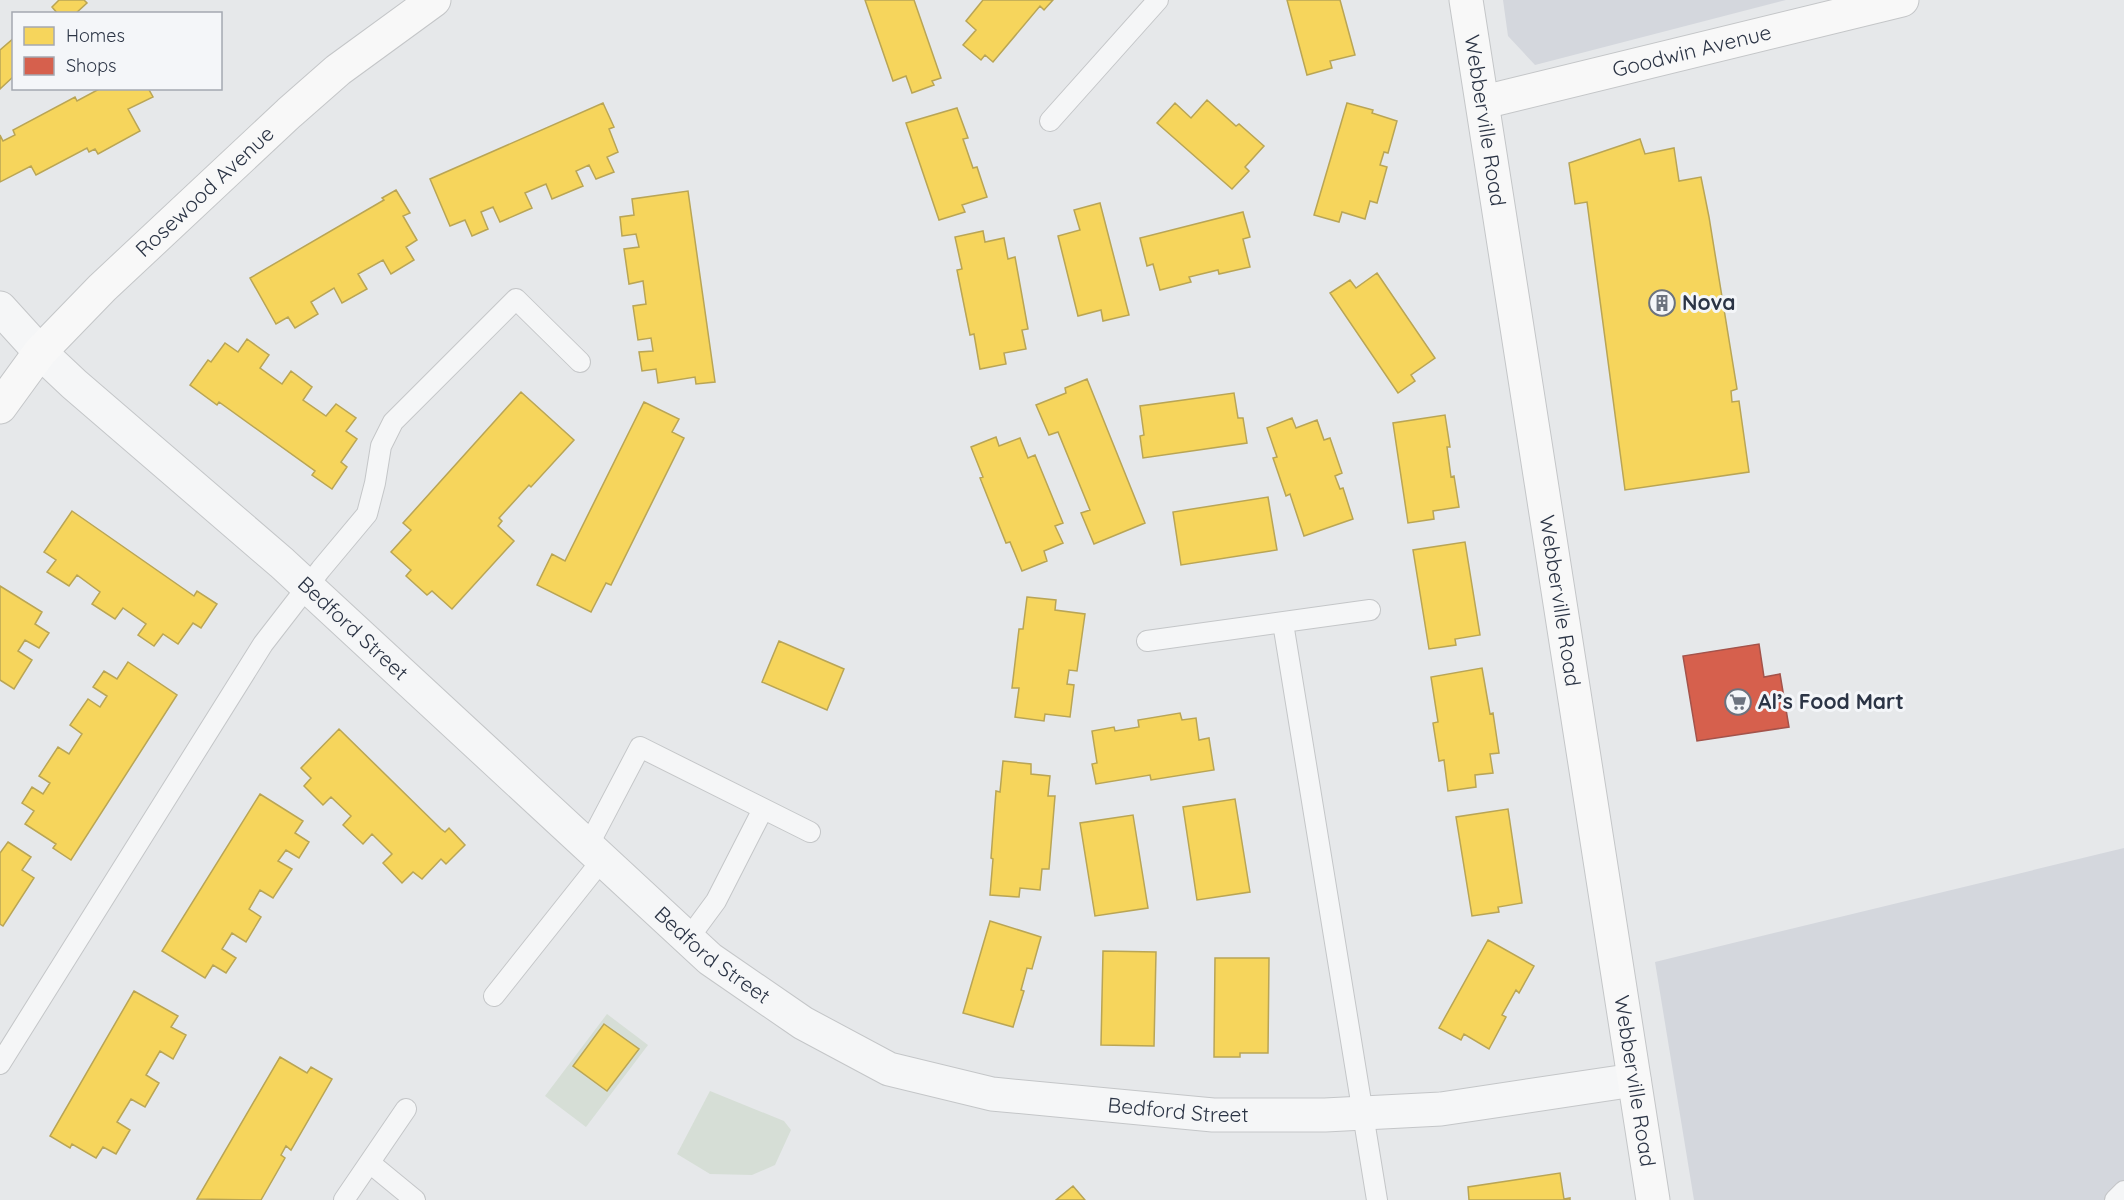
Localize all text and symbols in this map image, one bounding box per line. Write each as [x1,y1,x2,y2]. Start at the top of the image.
legend [12,12,222,90]
street label: Goodwin Avenue [1610,18,1774,82]
text: Homes [66,24,125,47]
street label: Webberville Road [1460,33,1512,208]
text: Shops [66,54,117,77]
street label: Rosewood Avenue [130,120,279,262]
building icon: Nova [1647,288,1677,318]
place label: Nova [1682,289,1735,315]
street label: Webberville Road [1534,513,1587,688]
street label: Bedford Street [293,570,414,685]
supermarket icon: Al’s Food Mart [1723,687,1753,717]
place label: Al’s Food Mart [1758,688,1904,714]
street label: Bedford Street [650,900,776,1009]
street label: Webberville Road [1609,993,1662,1168]
street label: Bedford Street [1107,1091,1249,1127]

